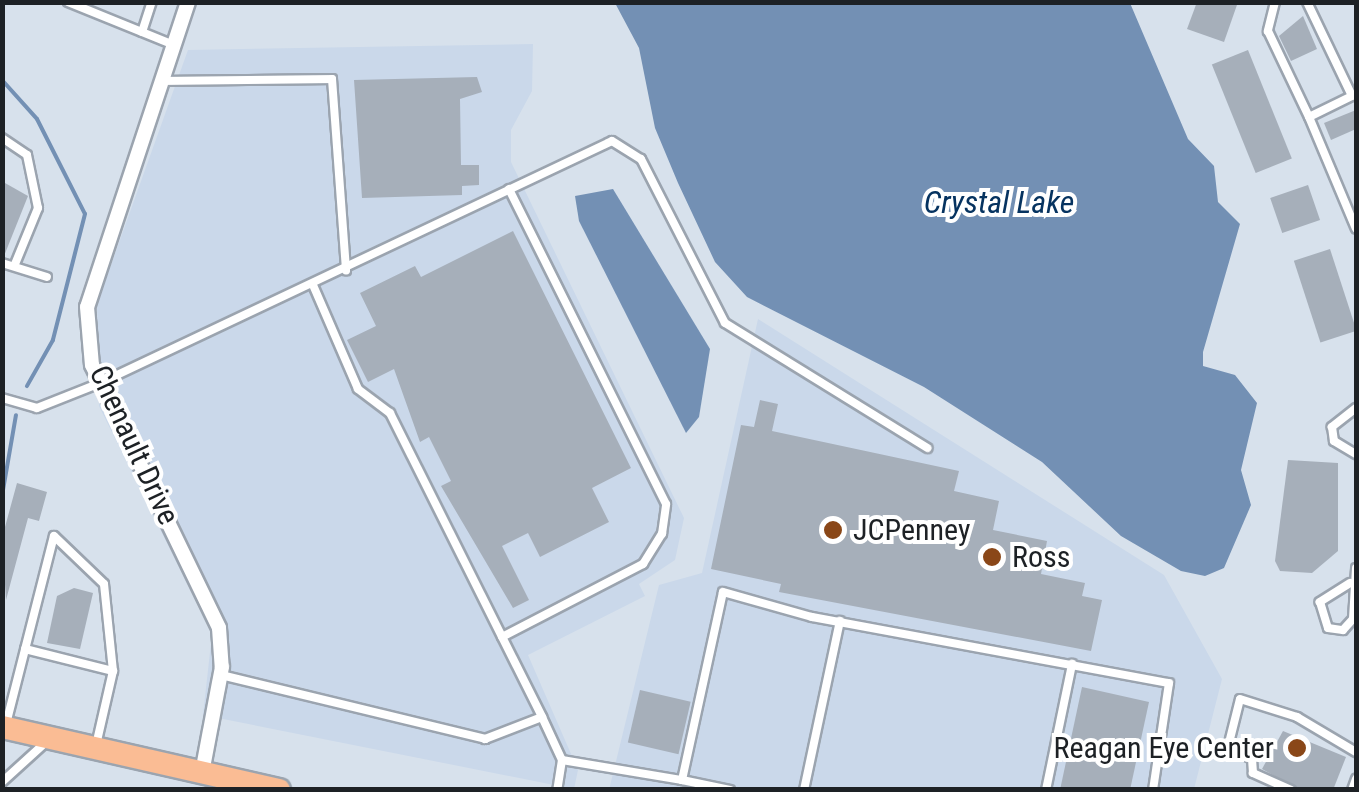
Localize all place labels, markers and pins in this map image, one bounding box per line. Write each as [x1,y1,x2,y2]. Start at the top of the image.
place label: JCPenney [853,512,970,548]
marker: JCPenney [822,519,844,541]
place label: Ross [1012,539,1070,575]
marker: Ross [981,546,1003,568]
place label: Reagan Eye Center [1054,730,1274,766]
marker: Reagan Eye Center [1284,735,1310,761]

